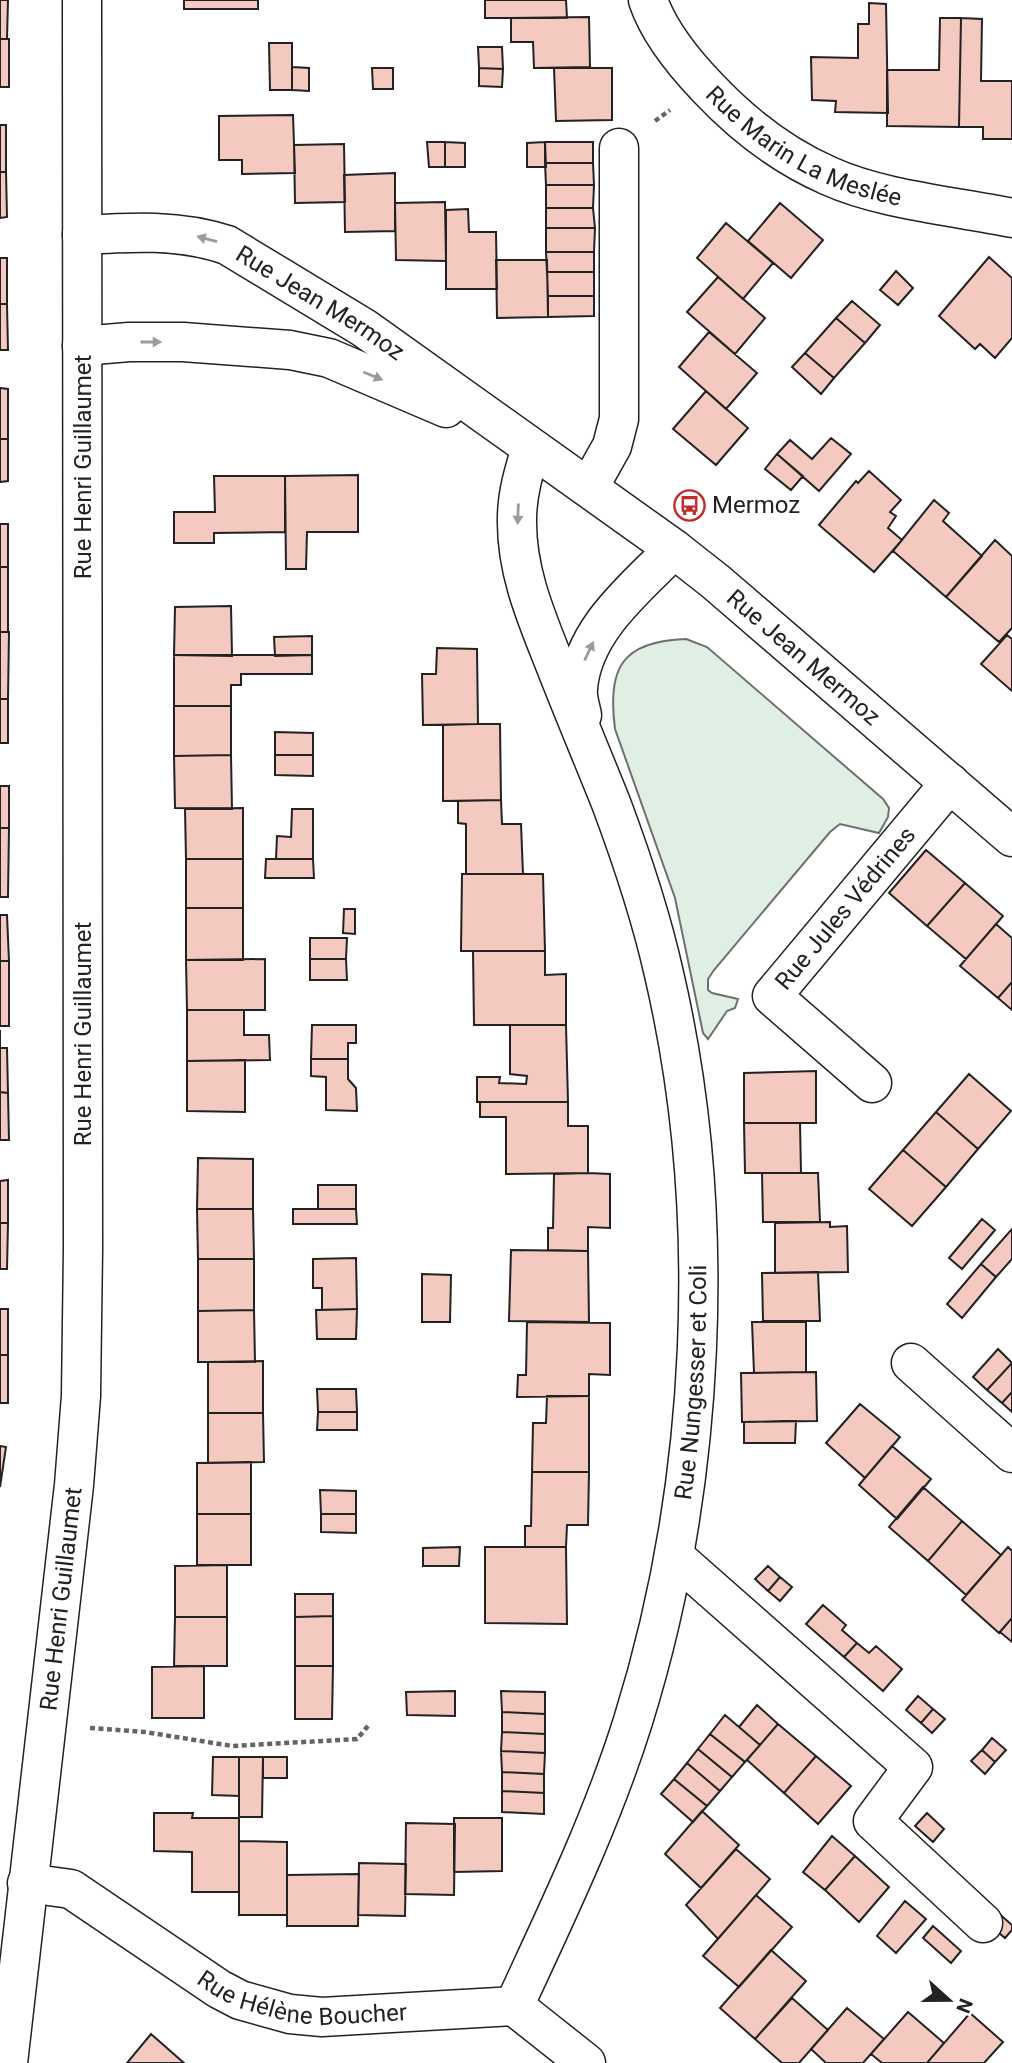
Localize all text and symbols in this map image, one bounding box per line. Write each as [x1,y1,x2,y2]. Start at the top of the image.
street label: Rue Marin La Meslée [700,80,904,212]
one-way arrow [196,233,217,243]
street label: Rue Jean Mermoz [231,240,410,366]
one-way arrow [140,336,162,348]
street label: Rue Henri Guillaumet [69,354,97,579]
one-way arrow [363,371,384,382]
bus stop icon: Mermoz [672,488,706,522]
place label: Mermoz [712,491,800,519]
one-way arrow [512,503,523,525]
street label: Rue Jean Mermoz [721,584,886,731]
one-way arrow [583,641,595,661]
street label: Rue Jules Védrines [769,821,921,995]
street label: Rue Henri Guillaumet [69,921,97,1146]
street label: Rue Nungesser et Coli [669,1265,712,1502]
street label: Rue Henri Guillaumet [34,1486,88,1712]
street label: Rue Hélène Boucher [192,1965,408,2031]
north arrow [914,1965,984,2035]
text: N [951,1996,978,2016]

